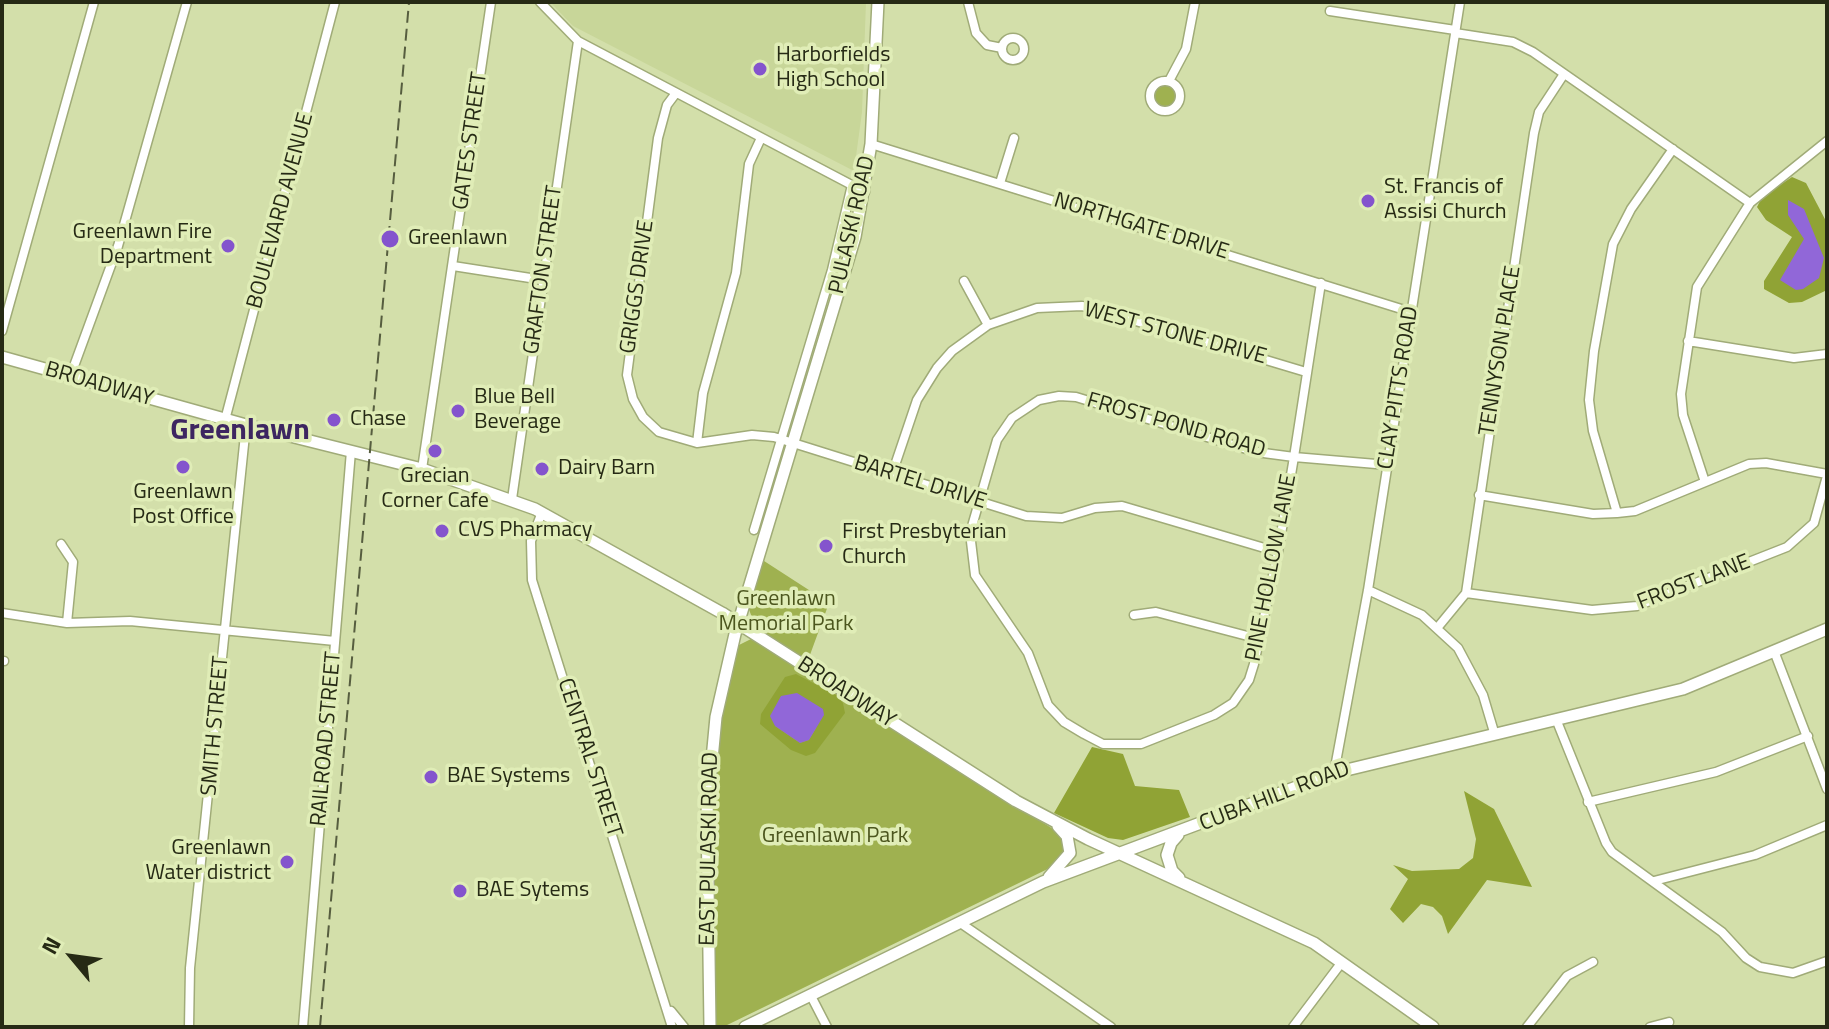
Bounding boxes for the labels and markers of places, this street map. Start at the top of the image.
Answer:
place label: Harborfields High School [776,43,890,94]
marker: Harborfields High School [751,60,769,78]
place label: St. Francis of Assisi Church [1384,175,1507,226]
marker: St. Francis of Assisi Church [1359,192,1377,210]
place label: Greenlawn Fire Department [73,220,212,272]
place label: Greenlawn [408,226,508,252]
marker: Greenlawn [379,228,401,250]
marker: Greenlawn Fire Department [219,237,237,255]
place label: Blue Bell Beverage [474,385,561,436]
marker: Blue Bell Beverage [449,402,467,420]
place label: Chase [350,407,406,433]
marker: Chase [325,411,343,429]
marker: Grecian Corner Cafe [426,442,444,460]
place label: Dairy Barn [558,456,655,482]
marker: Greenlawn Post Office [174,458,192,476]
marker: Dairy Barn [533,460,551,478]
place label: Grecian Corner Cafe [381,464,489,516]
place label: Greenlawn Post Office [132,480,234,532]
place label: CVS Pharmacy [458,518,592,544]
place label: First Presbyterian Church [842,520,1007,572]
marker: CVS Pharmacy [433,522,451,540]
marker: First Presbyterian Church [817,537,835,555]
place label: BAE Systems [447,764,570,790]
marker: BAE Systems [422,768,440,786]
place label: Greenlawn Water district [145,836,271,888]
marker: Greenlawn Water district [278,853,296,871]
place label: BAE Sytems [476,878,589,904]
marker: BAE Sytems [451,882,469,900]

